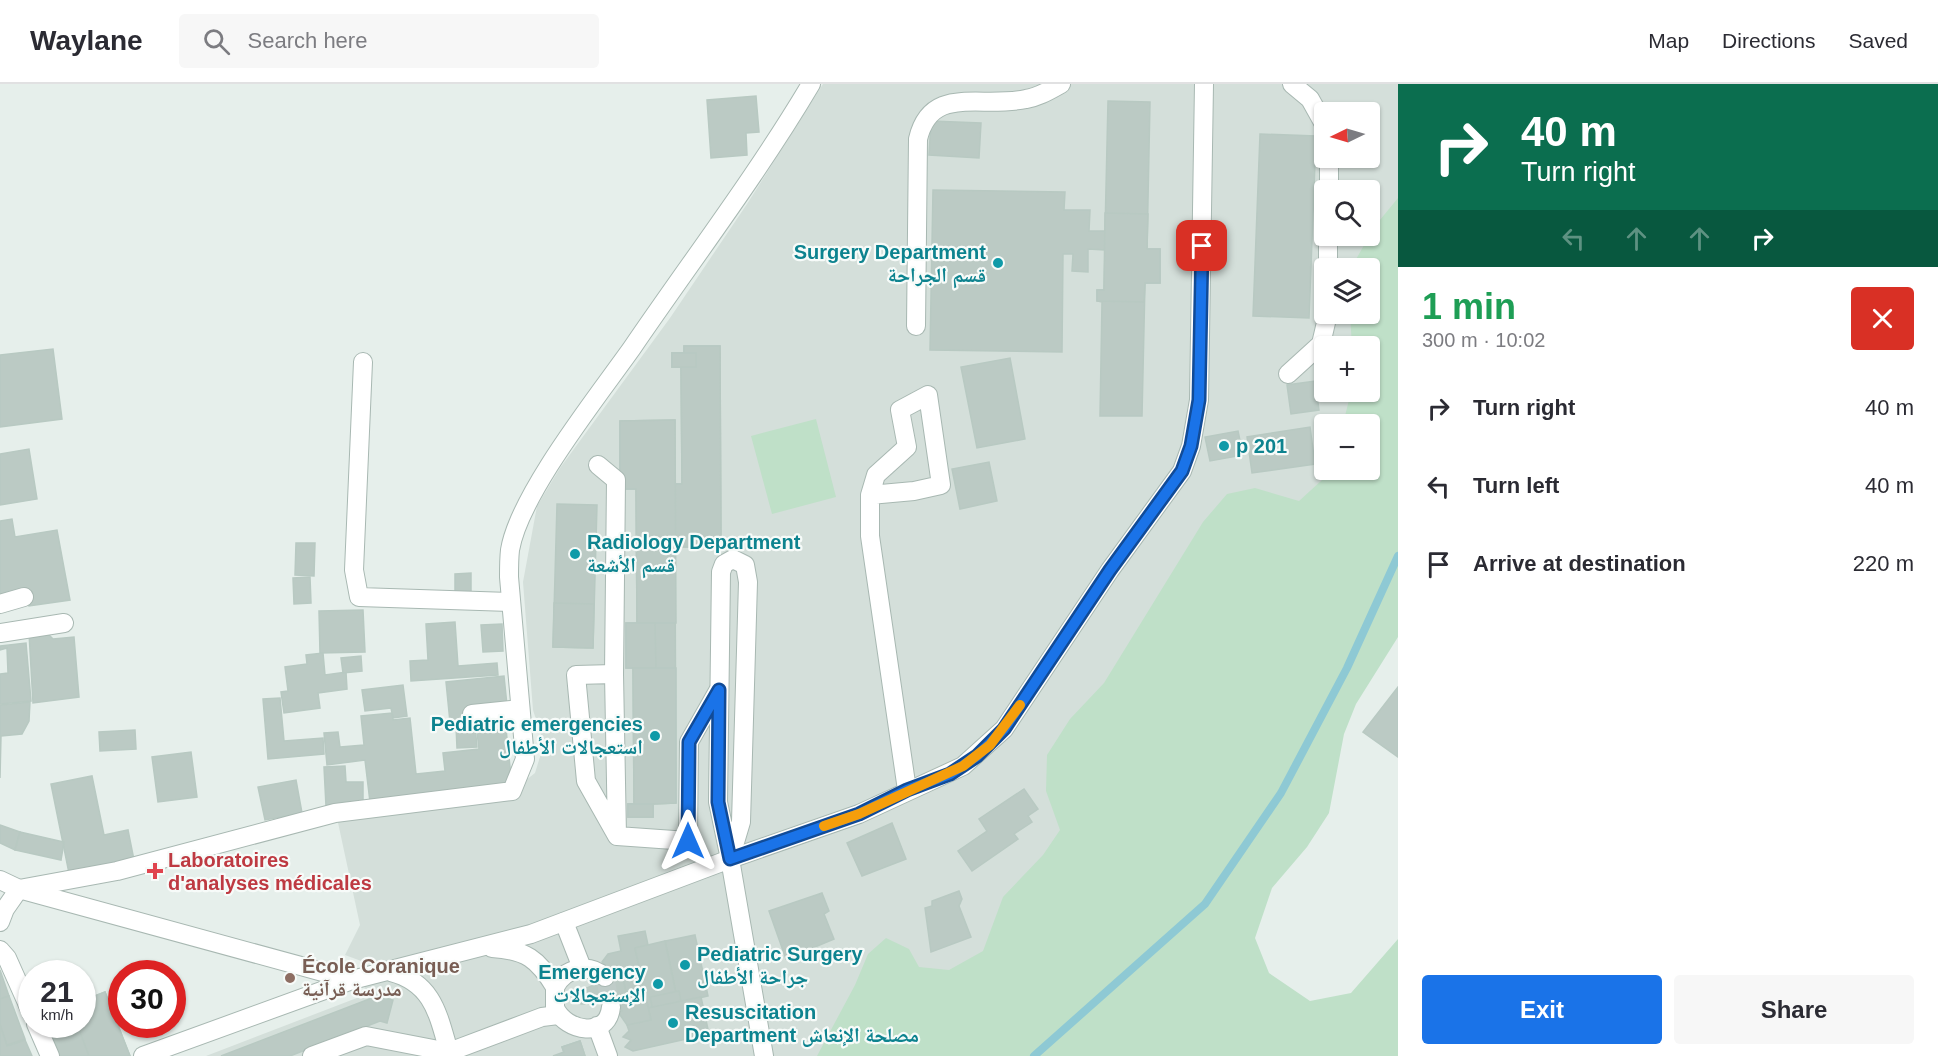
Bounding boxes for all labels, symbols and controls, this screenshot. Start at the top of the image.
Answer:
search box [179,14,599,68]
text: Waylane [30,25,143,56]
icon: search [200,25,233,58]
text: Search here [248,28,367,53]
text: Map [1648,29,1689,52]
text: Directions [1722,29,1815,52]
text: Saved [1848,29,1908,52]
north arrow [1314,102,1380,168]
map controls [1314,102,1380,480]
icon: right [1422,108,1500,186]
text: 40 m [1521,108,1617,155]
text: Turn right [1521,157,1636,187]
button: search [1314,180,1380,246]
pin [1176,220,1227,271]
icon: left [1557,222,1590,255]
icon: ahead [1620,222,1653,255]
icon: ahead [1683,222,1716,255]
icon: right [1746,222,1779,255]
icon: arrive [1185,229,1218,262]
place label: Surgery Department قسم الجراحة [794,241,986,289]
marker: Surgery Department قسم الجراحة [991,256,1005,270]
button: layers [1314,258,1380,324]
text: 1 min [1422,286,1516,327]
button: close [1851,287,1914,350]
text: 300 m · 10:02 [1422,329,1545,351]
button: + [1314,336,1380,402]
icon: right [1422,392,1455,425]
text: Turn right [1473,395,1575,420]
text: 40 m [1865,395,1914,420]
button: − [1314,414,1380,480]
place label: p 201 [1236,435,1287,457]
marker: p 201 [1217,439,1231,453]
icon: left [1422,470,1455,503]
text: Turn left [1473,473,1559,498]
text: 40 m [1865,473,1914,498]
place label: Radiology Department قسم الأشعة [587,531,801,579]
marker: Radiology Department قسم الأشعة [568,547,582,561]
icon: arrive [1422,548,1455,581]
text: Arrive at destination [1473,551,1686,576]
text: 220 m [1853,551,1914,576]
place label: Pediatric emergencies استعجالات الأطفال [431,713,643,759]
marker: Pediatric emergencies استعجالات الأطفال [648,729,662,743]
position arrow [656,809,720,873]
place label: Laboratoires d'analyses médicales [168,849,372,894]
marker: Laboratoires d'analyses médicales [146,862,164,880]
place label: Pediatric Surgery جراحة الأطفال [697,943,864,989]
place label: École Coranique مدرسة قرآنية [302,955,460,1001]
marker: Pediatric Surgery جراحة الأطفال [678,958,692,972]
speed limit sign: 30 [108,960,186,1038]
place label: Emergency الإستعجالات [538,961,647,1007]
marker: École Coranique مدرسة قرآنية [283,971,297,985]
text: 21 [40,975,74,1008]
button: Exit [1422,975,1662,1044]
button: Share [1674,975,1914,1044]
marker: Emergency الإستعجالات [651,977,665,991]
place label: Resuscitation Department مصلحة الإنعاش [685,1001,919,1047]
text: km/h [41,1006,73,1023]
marker: Resuscitation Department مصلحة الإنعاش [666,1016,680,1030]

